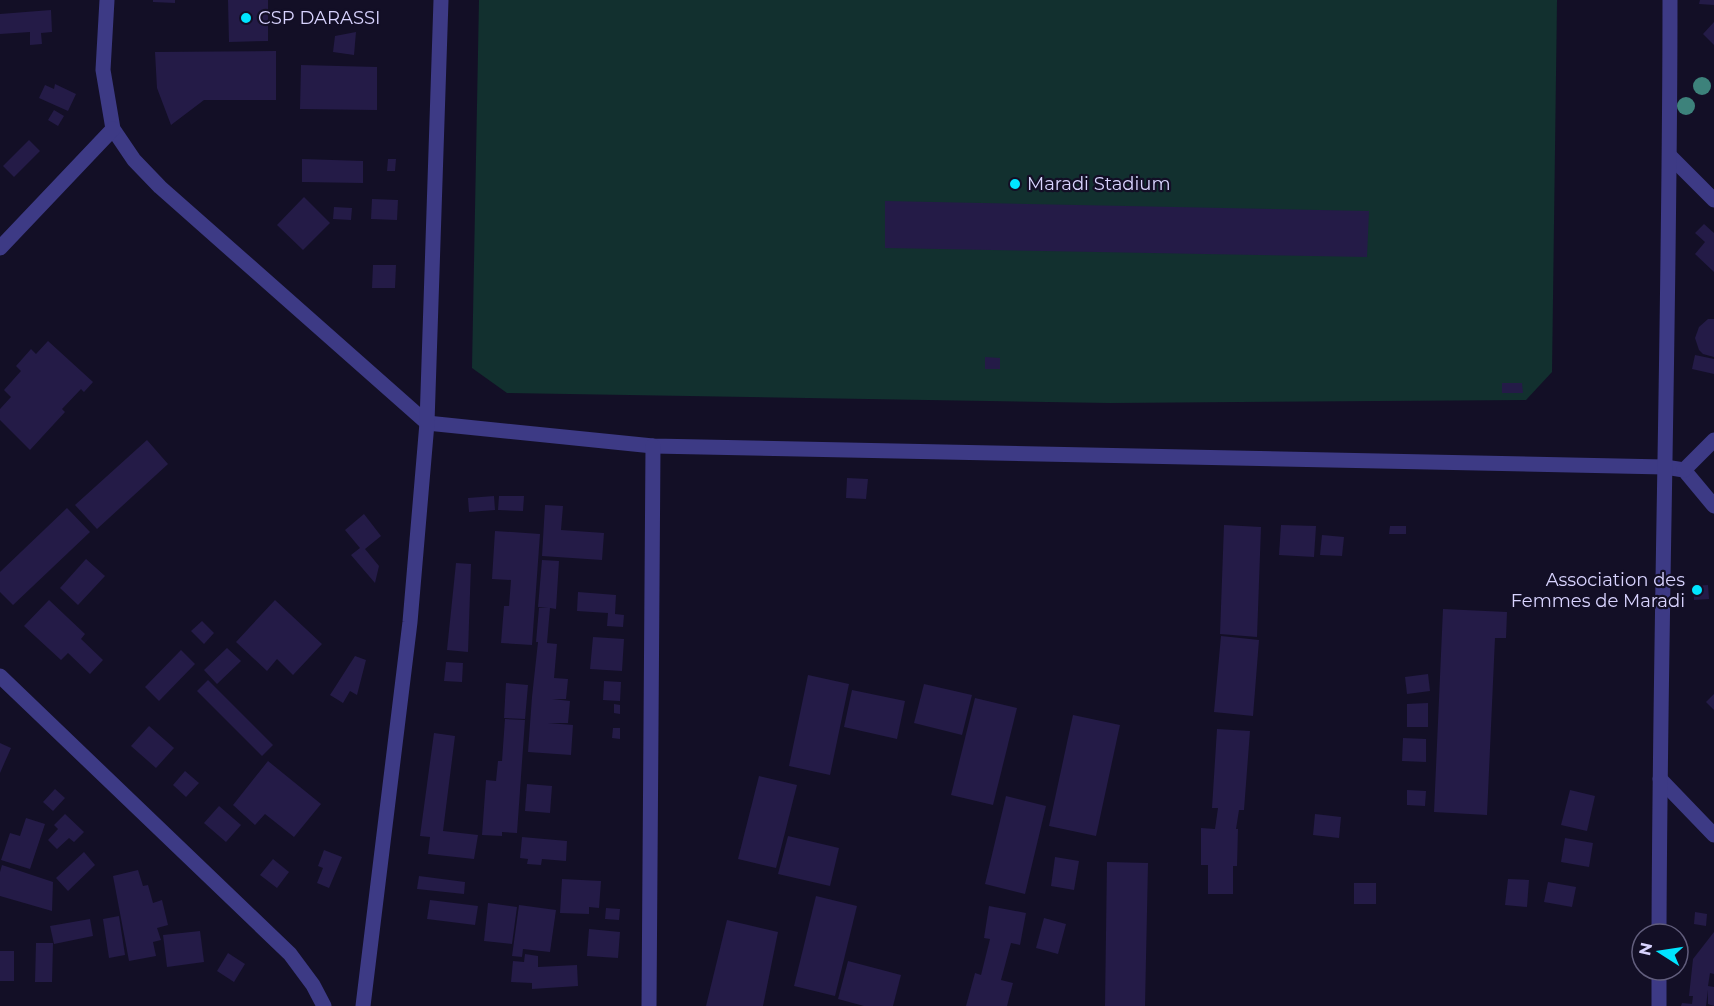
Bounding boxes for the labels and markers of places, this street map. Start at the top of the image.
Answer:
place label: CSP DARASSI [258,7,381,29]
marker: CSP DARASSI [239,11,253,25]
place label: Maradi Stadium [1027,173,1171,195]
marker: Maradi Stadium [1008,177,1022,191]
place label: Association des Femmes de Maradi [1511,569,1685,612]
marker: Association des Femmes de Maradi [1690,583,1704,597]

